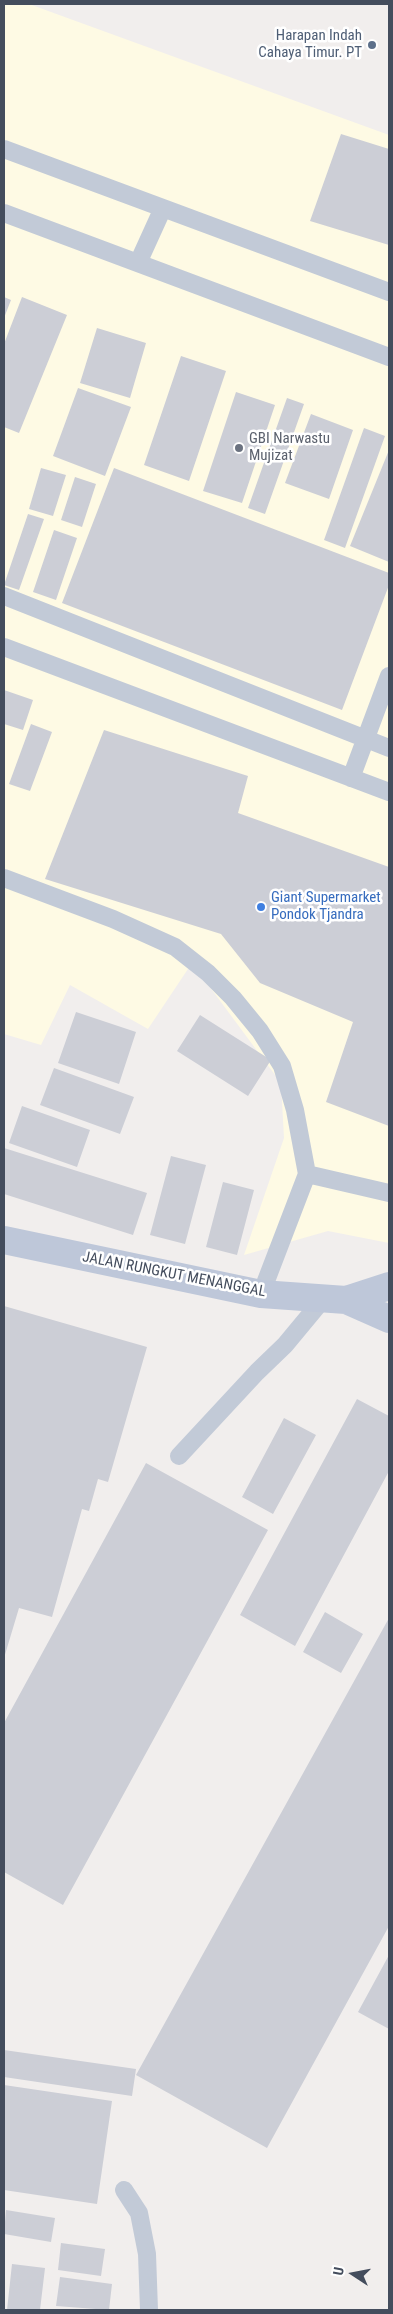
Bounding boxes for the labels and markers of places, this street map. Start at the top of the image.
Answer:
place label: Harapan Indah Cahaya Timur. PT [258,27,362,62]
marker: Harapan Indah Cahaya Timur. PT [366,39,378,51]
place label: GBI Narwastu Mujizat [249,430,330,465]
marker: GBI Narwastu Mujizat [233,442,245,454]
place label: Giant Supermarket Pondok Tjandra [271,889,381,924]
marker: Giant Supermarket Pondok Tjandra [255,901,267,913]

